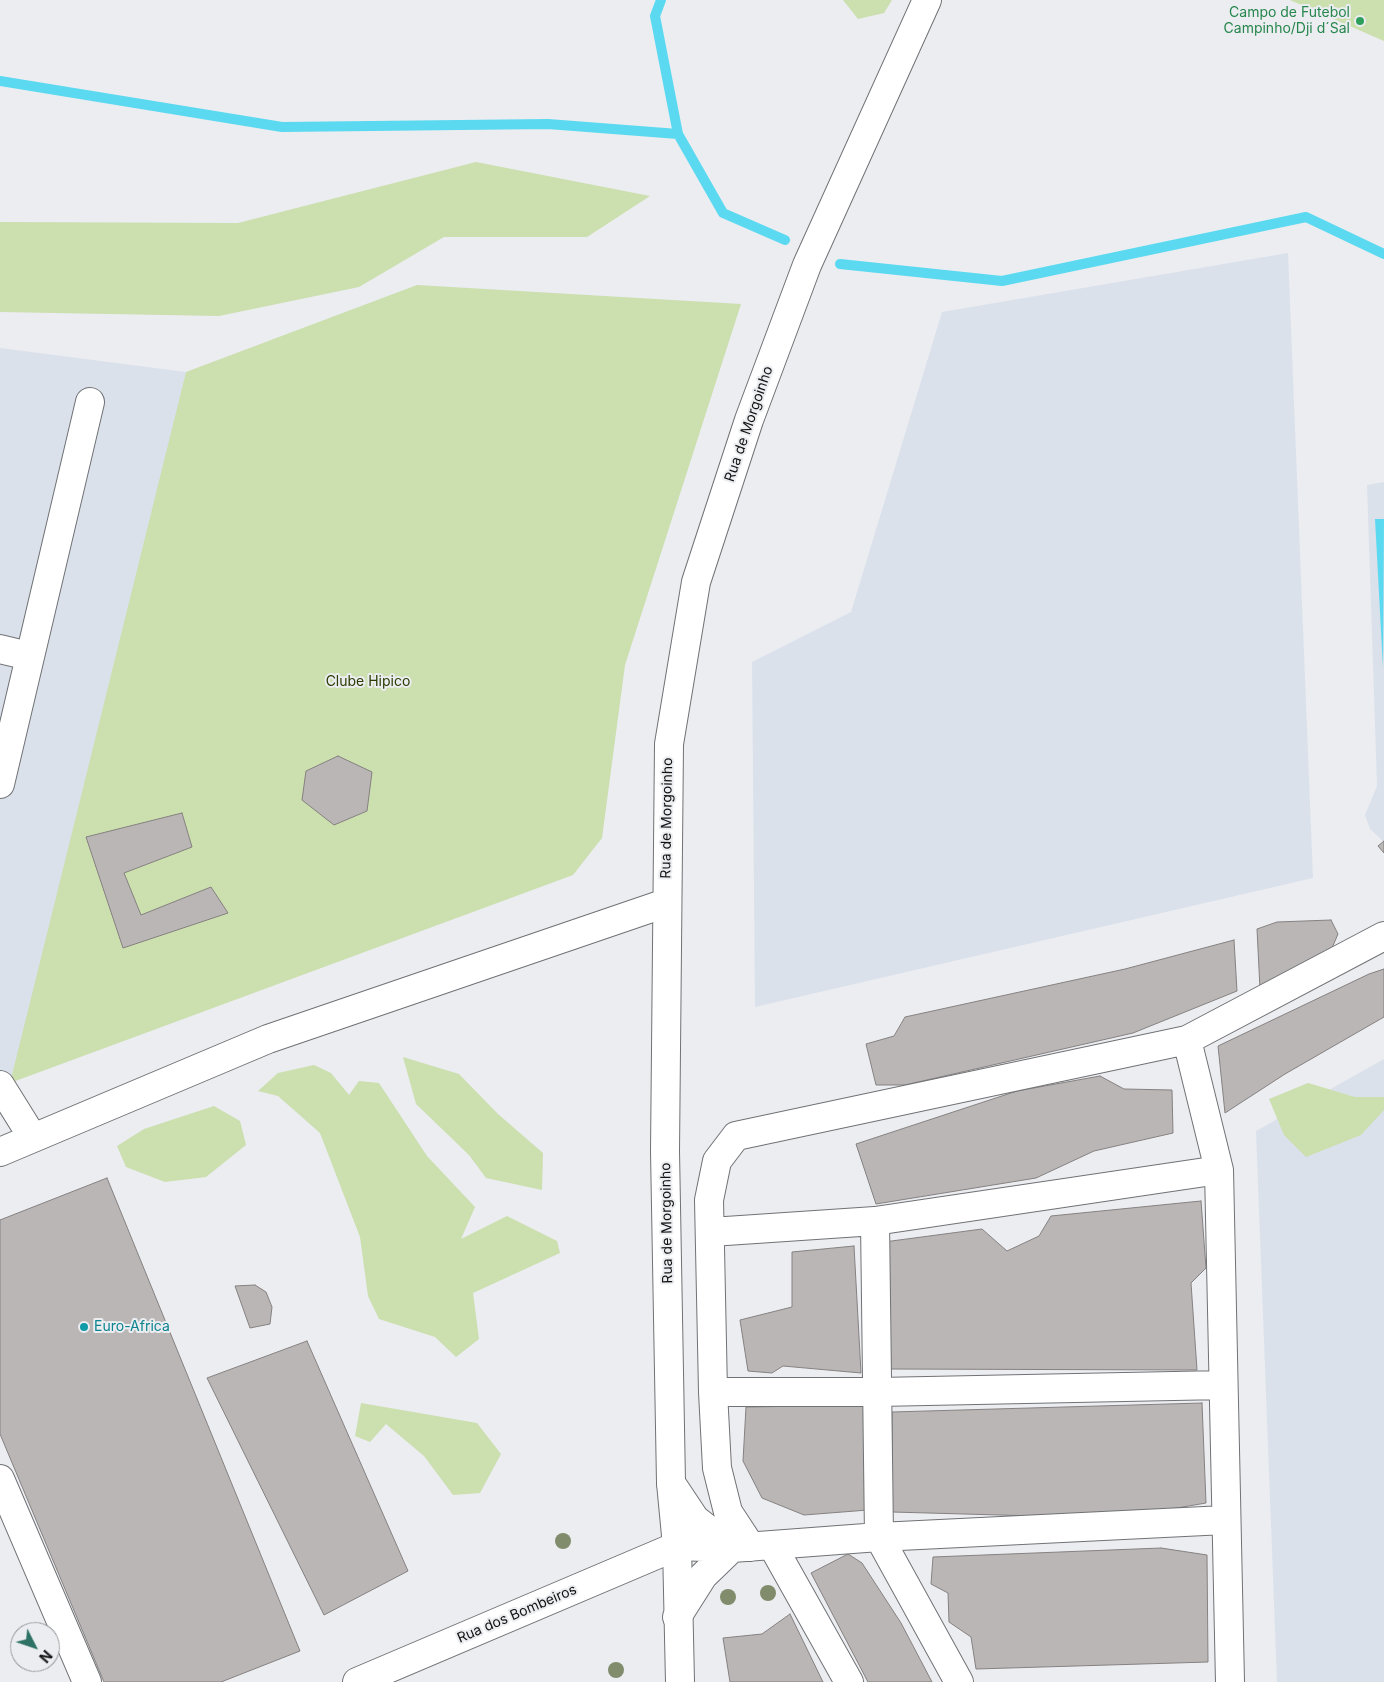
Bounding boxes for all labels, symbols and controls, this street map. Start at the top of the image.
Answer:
place label: Campo de Futebol Campinho/Dji d´Sal [1224,5,1350,38]
marker: Campo de Futebol Campinho/Dji d´Sal [1354,15,1366,27]
street label: Rua de Morgoinho [721,364,777,484]
park label: Clube Hipico [326,674,410,690]
street label: Rua de Morgoinho [658,757,676,879]
street label: Rua de Morgoinho [658,1162,676,1284]
place label: Euro-Africa [94,1319,170,1335]
marker: Euro-Africa [78,1321,90,1333]
street label: Rua dos Bombeiros [455,1581,579,1647]
north arrow [10,1622,60,1672]
text: N [36,1647,56,1666]

